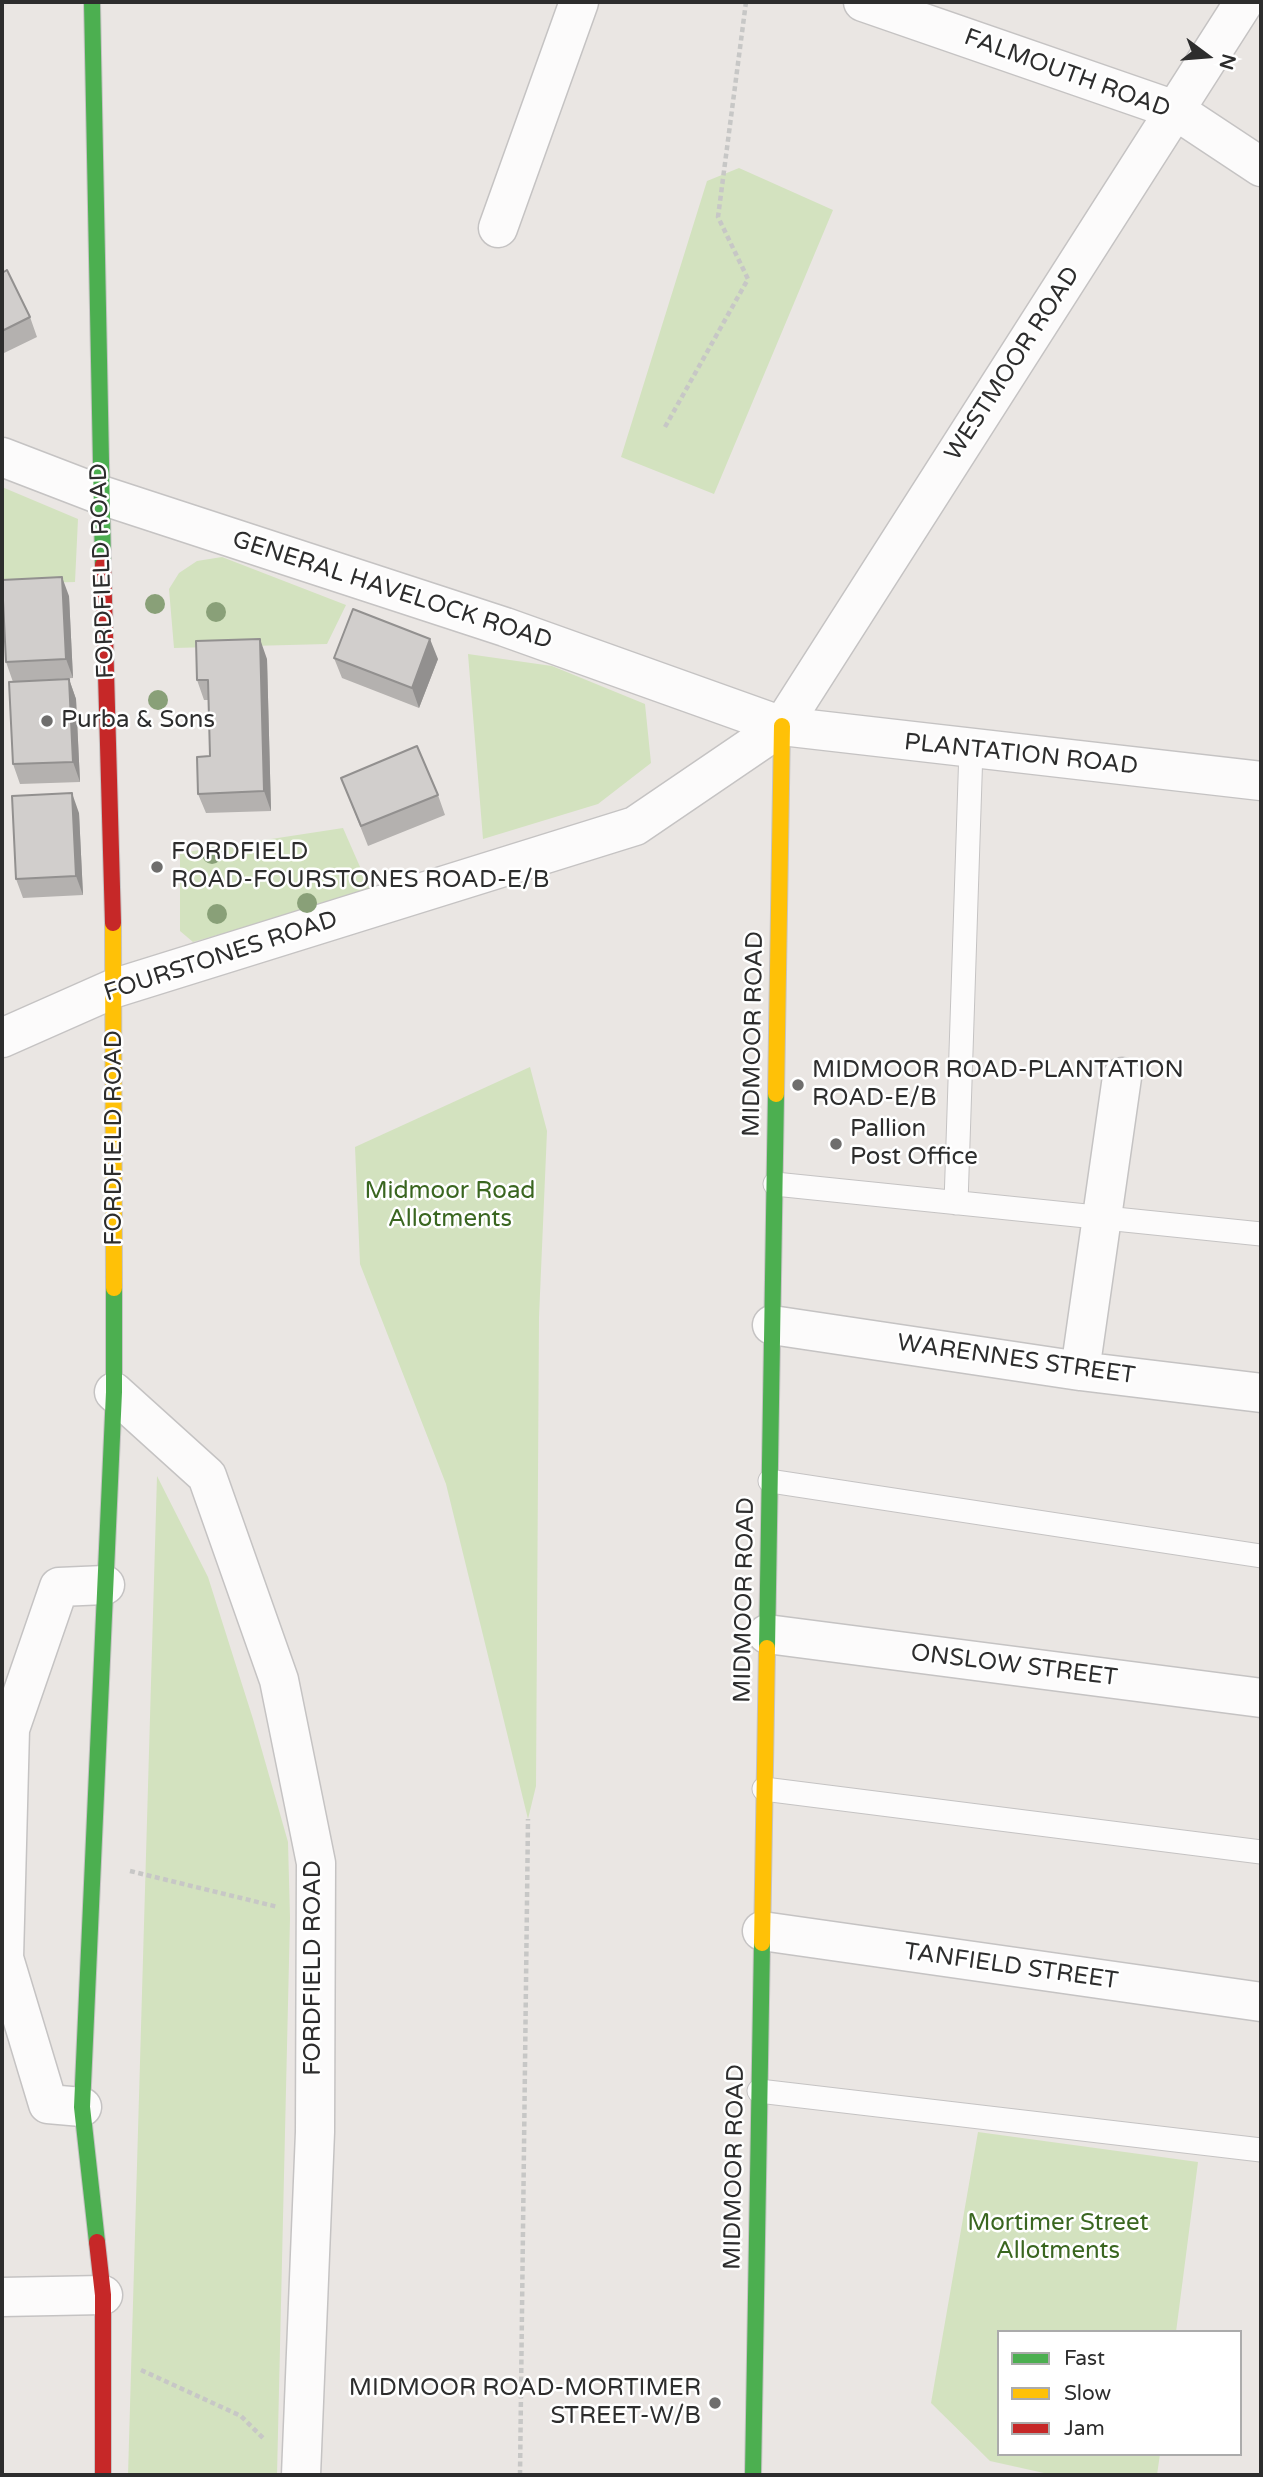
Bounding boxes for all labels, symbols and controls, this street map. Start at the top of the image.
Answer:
north arrow [1172,21,1242,91]
street label: FALMOUTH ROAD [960,23,1174,125]
text: N [1215,51,1240,72]
street label: WESTMOOR ROAD [939,262,1087,466]
street label: FORDFIELD ROAD [85,463,121,679]
street label: GENERAL HAVELOCK ROAD [228,526,556,656]
place label: Purba & Sons [61,707,215,735]
marker: Purba & Sons [39,713,55,729]
street label: PLANTATION ROAD [903,728,1139,782]
place label: FORDFIELD ROAD-FOURSTONES ROAD-E/B [171,839,549,895]
marker: FORDFIELD ROAD-FOURSTONES ROAD-E/B [149,859,165,875]
street label: FOURSTONES ROAD [100,906,342,1008]
street label: MIDMOOR ROAD [738,931,770,1137]
street label: FORDFIELD ROAD [101,1030,129,1246]
place label: MIDMOOR ROAD-PLANTATION ROAD-E/B [812,1057,1184,1113]
marker: MIDMOOR ROAD-PLANTATION ROAD-E/B [790,1077,806,1093]
place label: Pallion Post Office [850,1116,978,1172]
marker: Pallion Post Office [828,1136,844,1152]
park label: Midmoor Road Allotments [364,1178,536,1234]
street label: WARENNES STREET [895,1329,1137,1391]
street label: MIDMOOR ROAD [729,1497,761,1703]
street label: ONSLOW STREET [909,1639,1119,1693]
street label: FORDFIELD ROAD [300,1860,328,2076]
street label: TANFIELD STREET [902,1938,1120,1996]
street label: MIDMOOR ROAD [719,2064,751,2270]
park label: Mortimer Street Allotments [967,2210,1149,2266]
legend [997,2330,1242,2456]
text: Fast [1064,2346,1105,2371]
place label: MIDMOOR ROAD-MORTIMER STREET-W/B [349,2375,701,2431]
text: Slow [1064,2381,1111,2406]
marker: MIDMOOR ROAD-MORTIMER STREET-W/B [707,2395,723,2411]
text: Jam [1064,2416,1105,2441]

